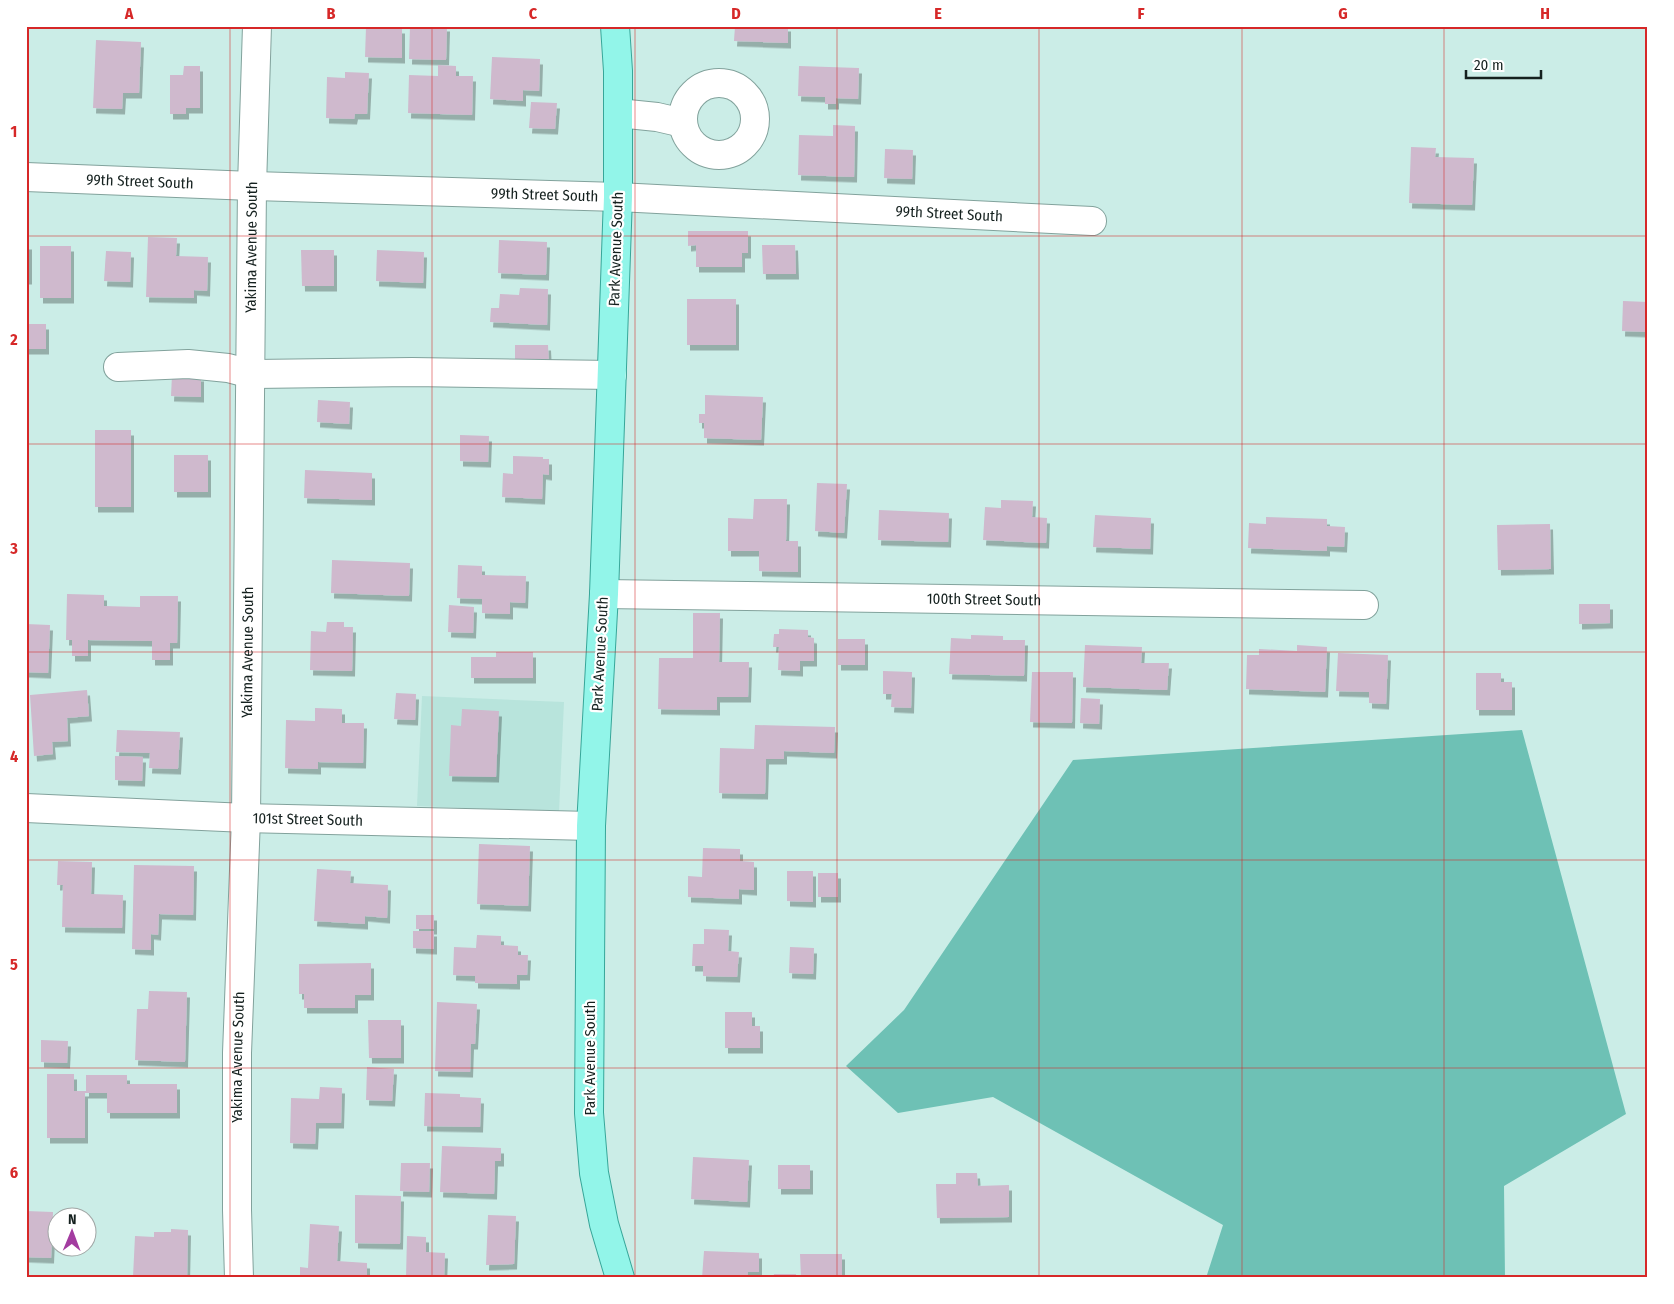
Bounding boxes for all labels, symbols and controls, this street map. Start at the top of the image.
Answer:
text: A [124,4,134,23]
text: B [327,4,336,23]
text: C [529,4,538,23]
text: D [731,4,741,23]
text: E [934,4,942,23]
text: F [1137,4,1145,23]
text: G [1338,4,1348,23]
text: H [1540,4,1550,23]
scale bar [1466,48,1542,80]
text: 20 m [1474,56,1504,74]
text: 1 [11,122,17,141]
street label: 99th Street South [86,170,194,193]
street label: Yakima Avenue South [242,181,261,313]
street label: 99th Street South [491,184,599,205]
street label: Park Avenue South [605,191,627,307]
street label: 99th Street South [895,202,1003,225]
text: 2 [9,330,18,349]
text: 3 [9,539,18,558]
street label: Yakima Avenue South [238,586,257,718]
street label: 100th Street South [927,590,1041,609]
street label: Park Avenue South [588,596,612,712]
text: 4 [10,747,18,766]
street label: 101st Street South [252,809,363,830]
text: 5 [10,955,18,974]
street label: Yakima Avenue South [228,991,248,1123]
street label: Park Avenue South [581,1001,599,1115]
text: 6 [10,1163,18,1182]
north arrow [48,1206,98,1256]
text: N [68,1211,77,1228]

